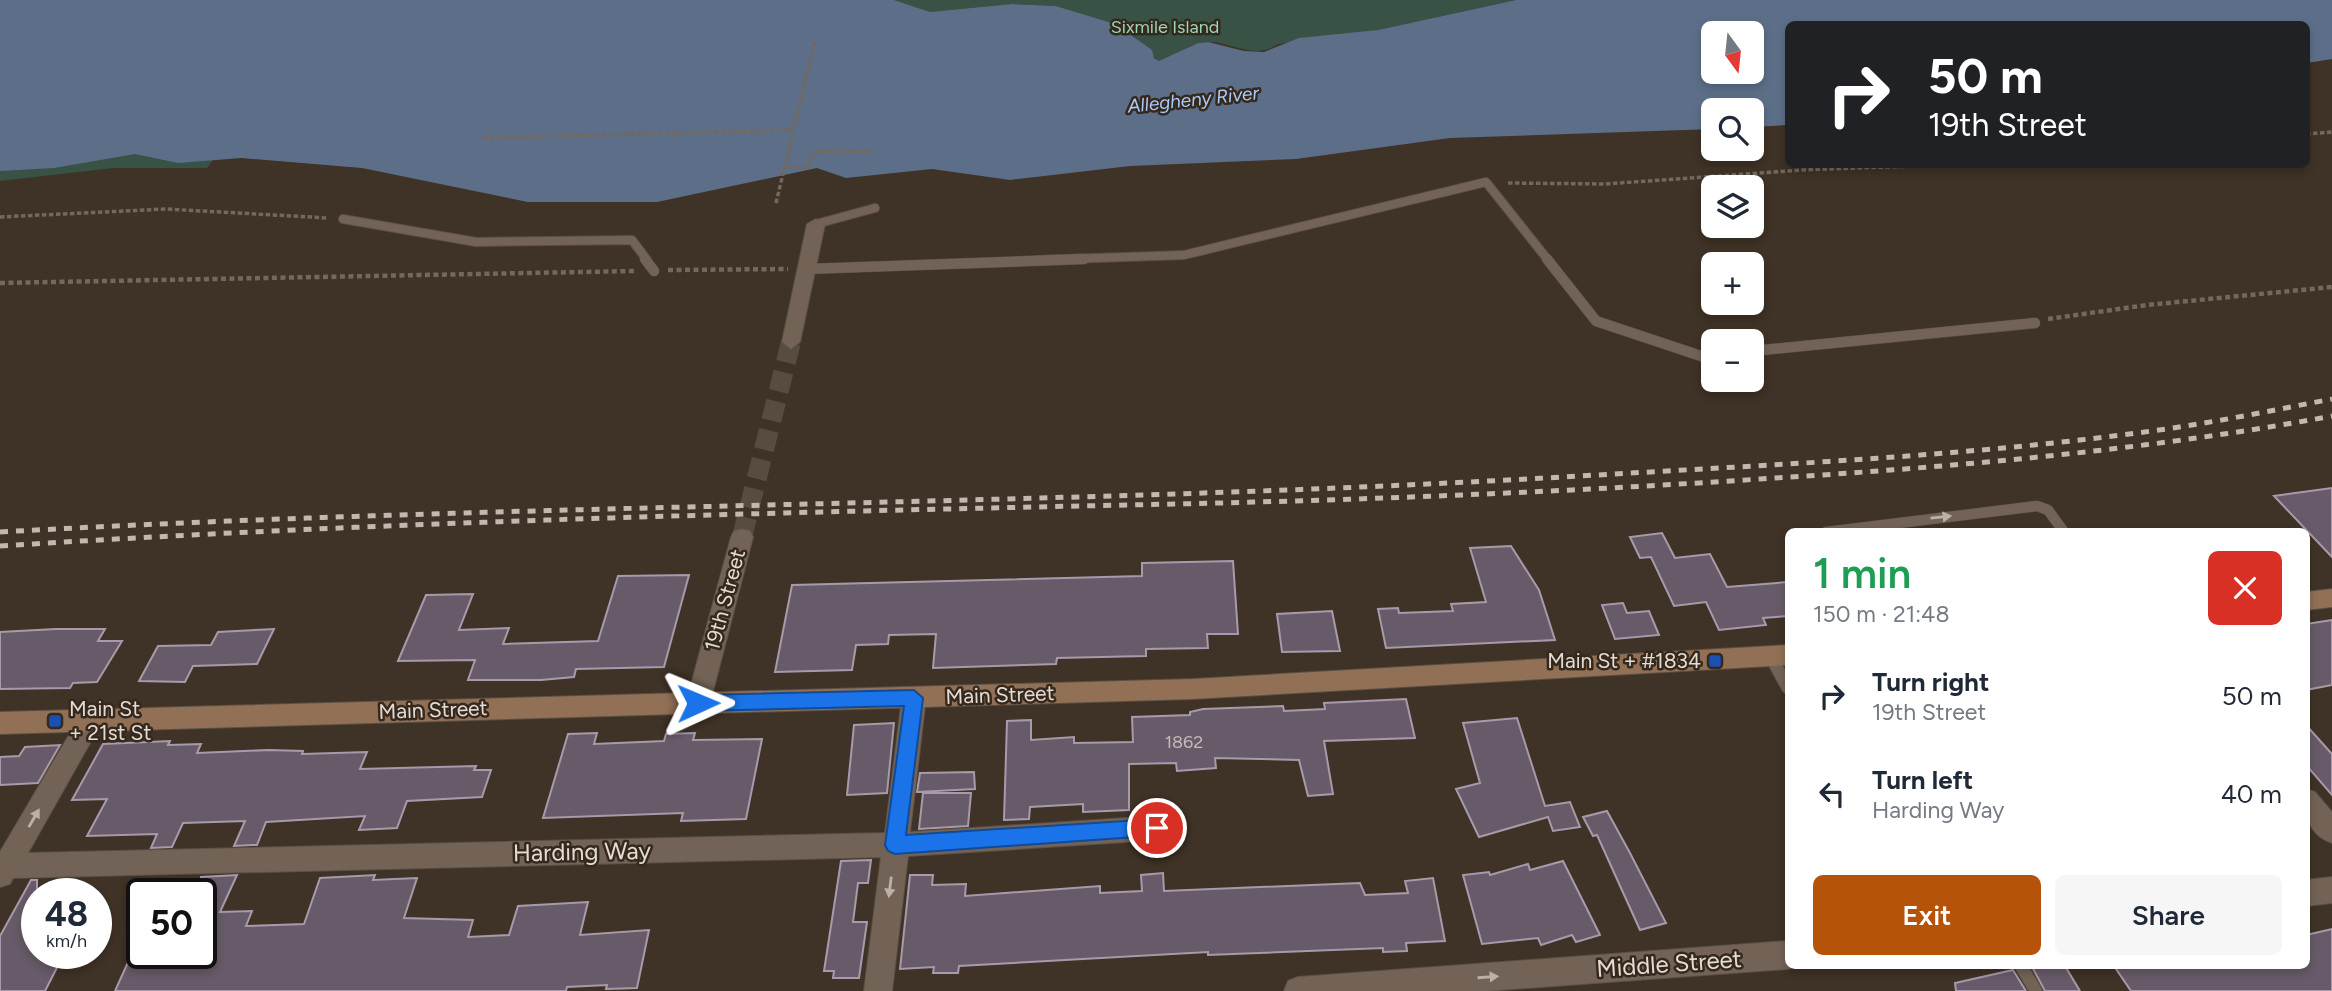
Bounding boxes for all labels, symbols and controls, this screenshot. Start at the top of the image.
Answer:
park label: Sixmile Island [1111,16,1219,38]
north arrow [1701,21,1764,84]
map controls [1701,21,1764,392]
text: 50 m [1928,46,2043,105]
icon: right [1813,49,1904,140]
water label: Allegheny River [1125,81,1260,118]
button: search [1701,98,1764,161]
text: 19th Street [1928,106,2087,144]
button: layers [1701,175,1764,238]
button: + [1701,252,1764,315]
button: − [1701,329,1764,392]
one-way arrow [1930,511,1952,522]
street label: 19th Street [699,546,750,653]
text: 1 min [1813,548,1911,599]
button: close [2208,551,2282,625]
text: 150 m · 21:48 [1813,600,1950,628]
place label: Main St + #1834 [1547,648,1701,673]
marker: Main St + #1834 [1707,653,1723,669]
position arrow [661,666,735,740]
text: Turn right [1872,666,1989,698]
icon: right [1813,677,1851,715]
street label: Main Street [945,680,1055,709]
text: 50 m [2222,680,2282,712]
street label: Main Street [378,695,488,724]
place label: Main St + 21st St [69,696,151,745]
text: 19th Street [1872,698,1986,726]
marker: Main St + 21st St [47,713,63,729]
house number: 1862 [1165,731,1203,753]
text: Turn left [1872,764,1973,796]
icon: left [1813,775,1851,813]
text: 40 m [2221,778,2282,810]
text: Harding Way [1872,796,2004,824]
pin [1127,798,1187,858]
one-way arrow [28,808,40,827]
icon: arrive [1138,809,1176,847]
street label: Harding Way [513,836,652,867]
button: Exit [1813,875,2041,955]
button: Share [2055,875,2282,955]
one-way arrow [885,876,896,898]
speed limit sign: 50 [126,878,217,969]
text: 48 [45,893,88,935]
text: km/h [46,930,87,952]
street label: Middle Street [1595,944,1743,983]
one-way arrow [1477,971,1499,982]

